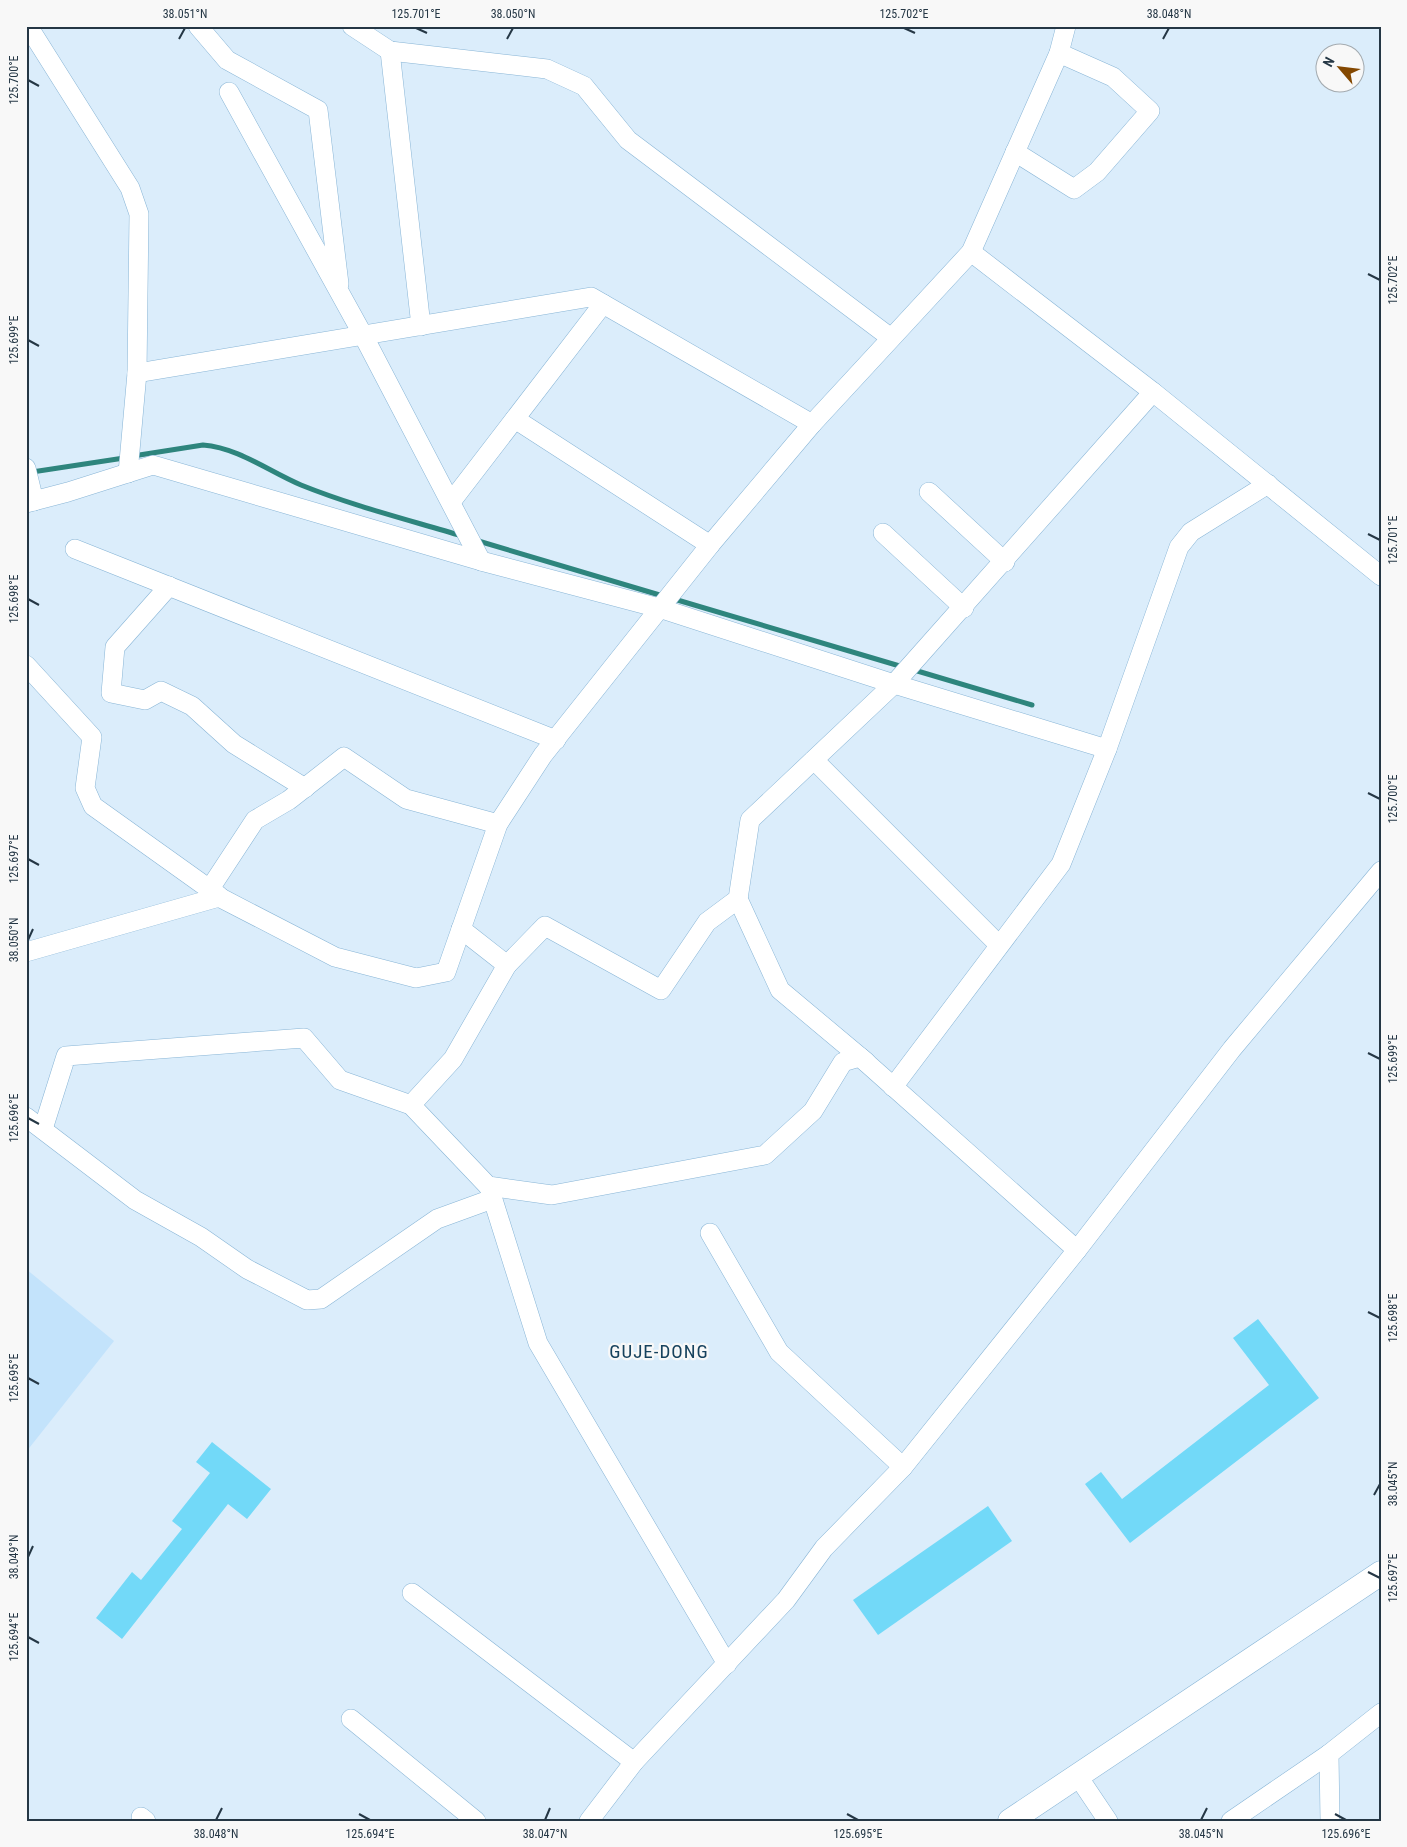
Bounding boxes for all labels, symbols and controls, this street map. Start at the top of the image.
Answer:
text: 38.051°N [163,7,207,21]
text: 125.701°E [391,7,441,21]
text: 38.050°N [491,7,535,21]
text: 125.702°E [879,7,929,21]
text: 38.048°N [1147,7,1191,21]
north arrow [1314,42,1364,92]
text: N [1319,54,1338,69]
text: 125.700°E [7,55,21,105]
text: 125.702°E [1386,255,1400,305]
text: 125.699°E [7,315,21,365]
text: 125.701°E [1386,515,1400,565]
text: 125.698°E [7,574,21,624]
text: 125.700°E [1386,774,1400,824]
text: 125.697°E [7,834,21,884]
text: 38.050°N [7,918,21,962]
text: 125.699°E [1386,1034,1400,1084]
text: 125.696°E [7,1093,21,1143]
text: 125.698°E [1386,1293,1400,1343]
district label: GUJE-DONG [609,1340,709,1363]
text: 125.695°E [7,1353,21,1403]
text: 38.045°N [1386,1462,1400,1506]
text: 38.049°N [7,1535,21,1579]
text: 125.697°E [1386,1553,1400,1603]
text: 125.694°E [7,1612,21,1662]
text: 38.048°N [194,1827,238,1841]
text: 125.694°E [345,1827,395,1841]
text: 38.047°N [523,1827,567,1841]
text: 125.695°E [833,1827,883,1841]
text: 38.045°N [1179,1827,1223,1841]
text: 125.696°E [1321,1827,1371,1841]

